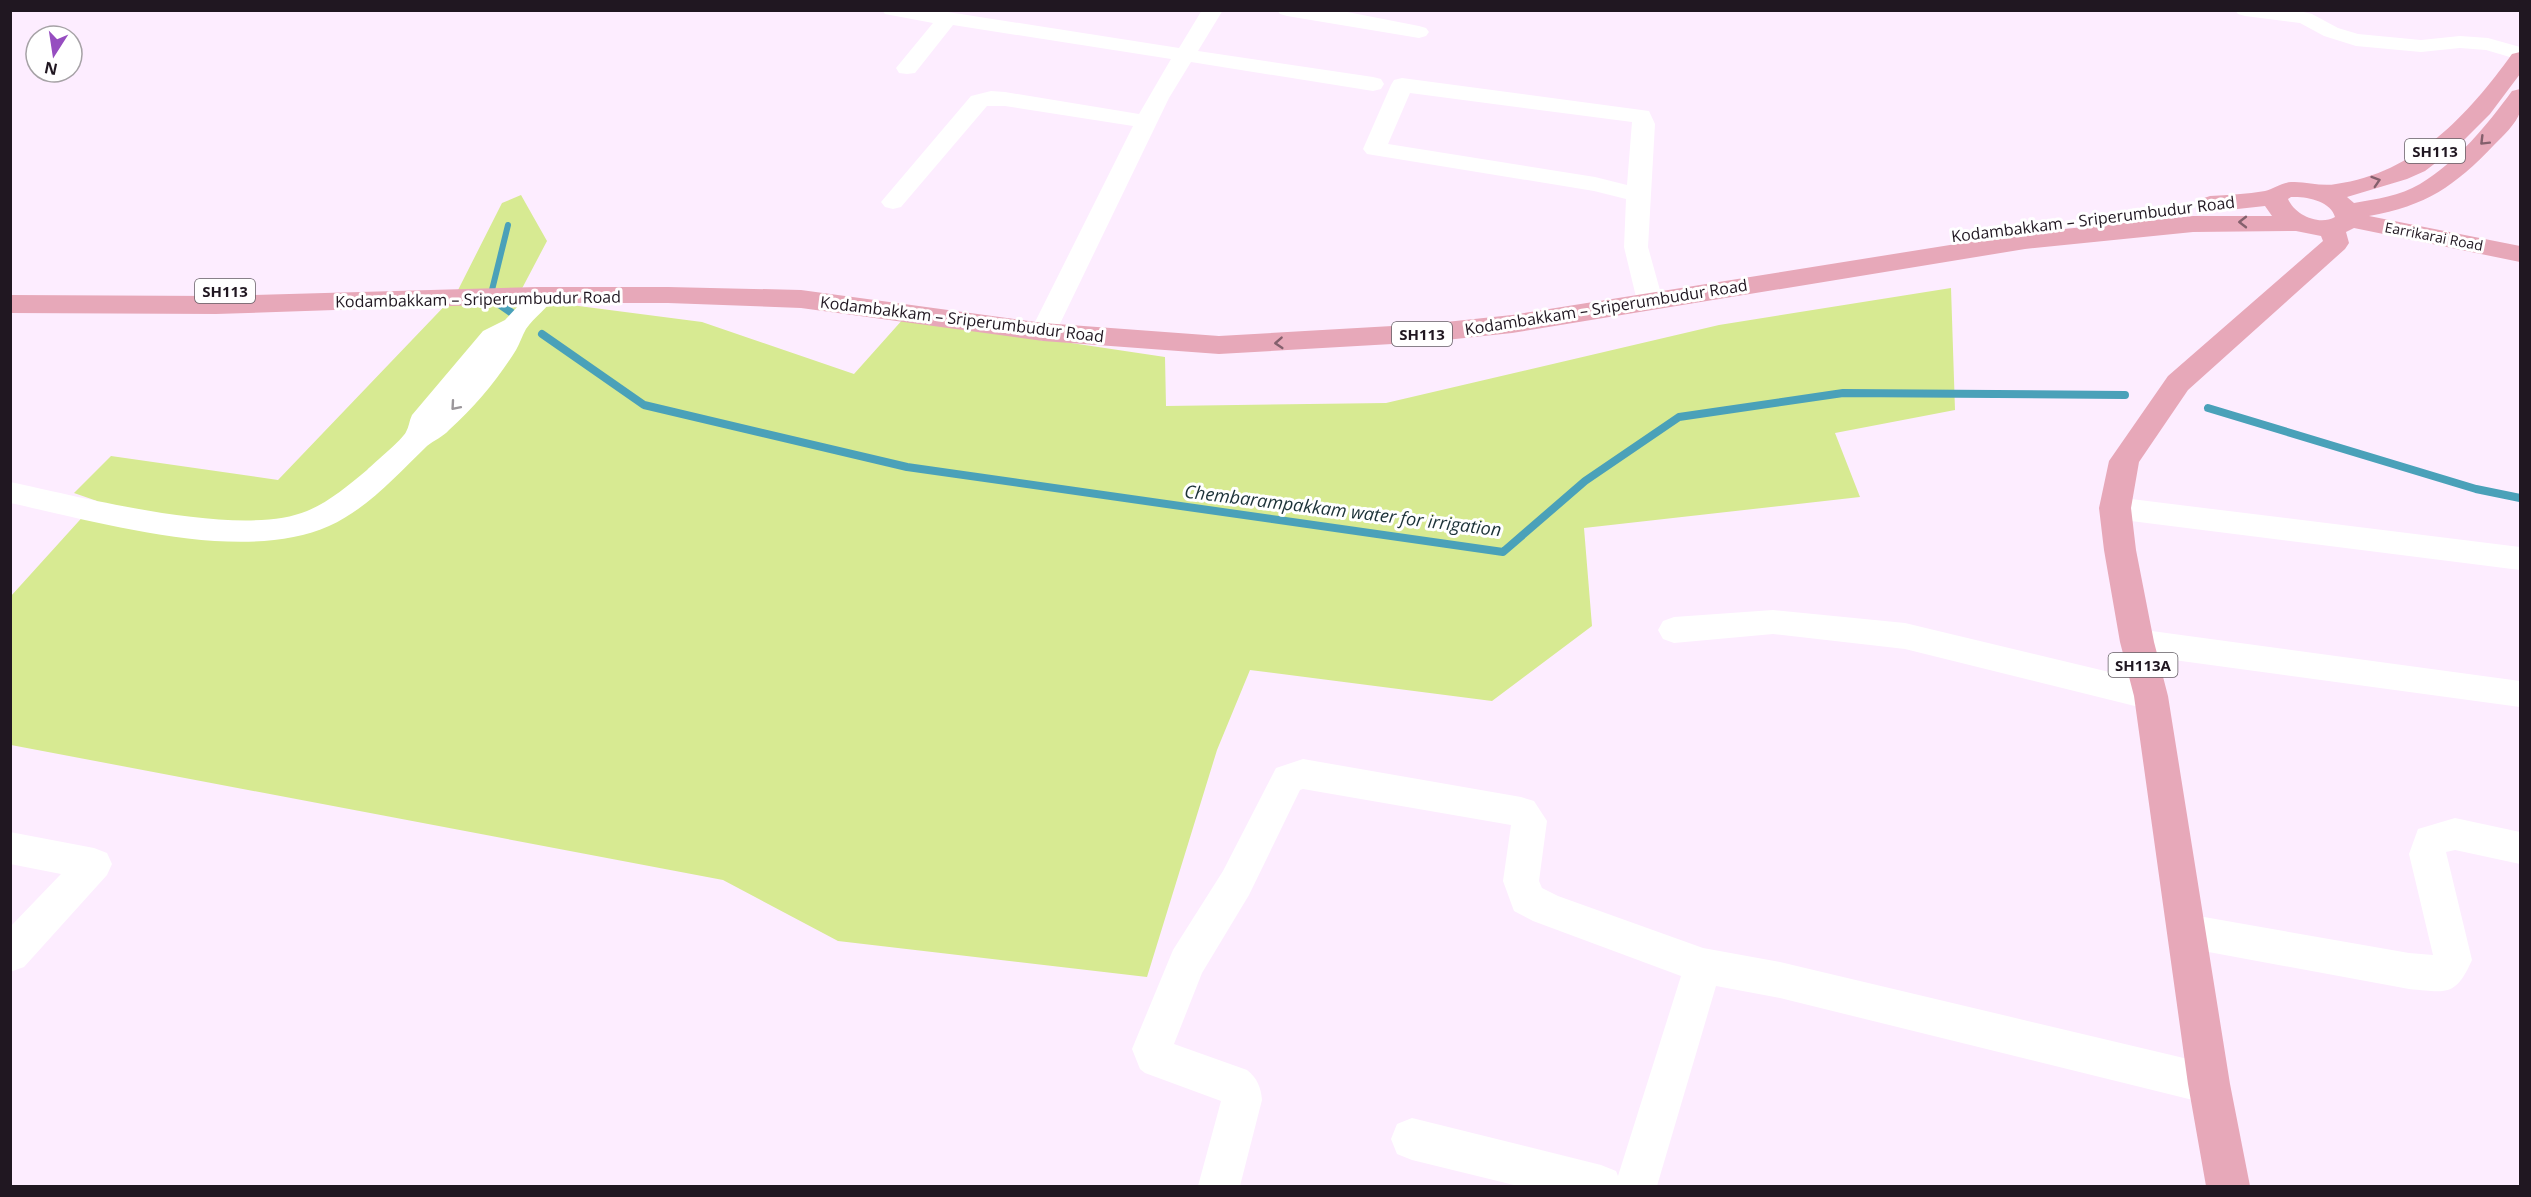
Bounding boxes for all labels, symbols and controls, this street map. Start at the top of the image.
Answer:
north arrow [24,24,84,84]
text: N [42,57,60,81]
one-way arrow [2480,134,2491,145]
road number: SH113 [2405,139,2465,163]
one-way arrow [2370,176,2380,189]
street label: Kodambakkam – Sriperumbudur Road [1950,191,2236,247]
one-way arrow [2238,216,2247,228]
street label: Earrikarai Road [2383,217,2485,255]
street label: Kodambakkam – Sriperumbudur Road [1463,274,1749,340]
road number: SH113 [195,279,255,303]
street label: Kodambakkam – Sriperumbudur Road [335,286,621,312]
street label: Kodambakkam – Sriperumbudur Road [819,291,1105,347]
road number: SH113 [1392,322,1452,346]
one-way arrow [1275,336,1284,349]
one-way arrow [451,399,462,410]
water label: Chembarampakkam water for irrigation [1183,479,1503,541]
road number: SH113A [2108,653,2178,677]

